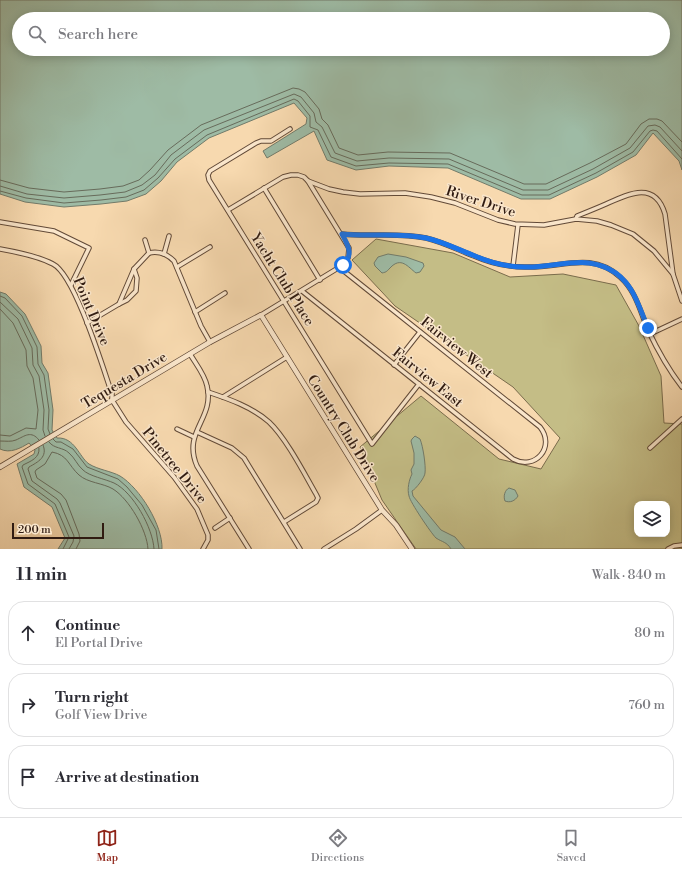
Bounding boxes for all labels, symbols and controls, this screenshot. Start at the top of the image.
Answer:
search box [12,12,670,56]
icon: search [26,23,48,45]
text: Search here [58,25,138,44]
street label: River Drive [443,182,518,222]
street label: Yacht Club Place [246,229,318,329]
route start [334,256,352,274]
street label: Point Drive [69,274,114,348]
street label: Fairview West [417,313,496,382]
route end [639,319,657,337]
street label: Fairview East [388,344,466,412]
street label: Tequesta Drive [79,348,170,413]
street label: Country Club Drive [303,371,383,486]
street label: Pinetree Drive [138,424,211,507]
map controls [634,501,670,537]
button: layers [634,501,670,537]
scale bar [12,521,104,540]
text: 200 m [18,523,51,537]
text: 11 min [16,564,67,586]
text: Walk · 840 m [592,567,666,583]
text: Continue [55,616,120,635]
icon: ahead [17,622,39,644]
text: 80 m [634,625,665,641]
text: El Portal Drive [55,635,143,651]
text: Turn right [55,688,129,707]
icon: right [17,694,39,716]
text: 760 m [628,697,665,713]
text: Golf View Drive [55,707,147,723]
icon: arrive [17,766,39,788]
text: Arrive at destination [55,768,199,787]
tab: Map [96,827,118,865]
tab: Directions [311,827,364,865]
tab: Saved [557,827,586,865]

